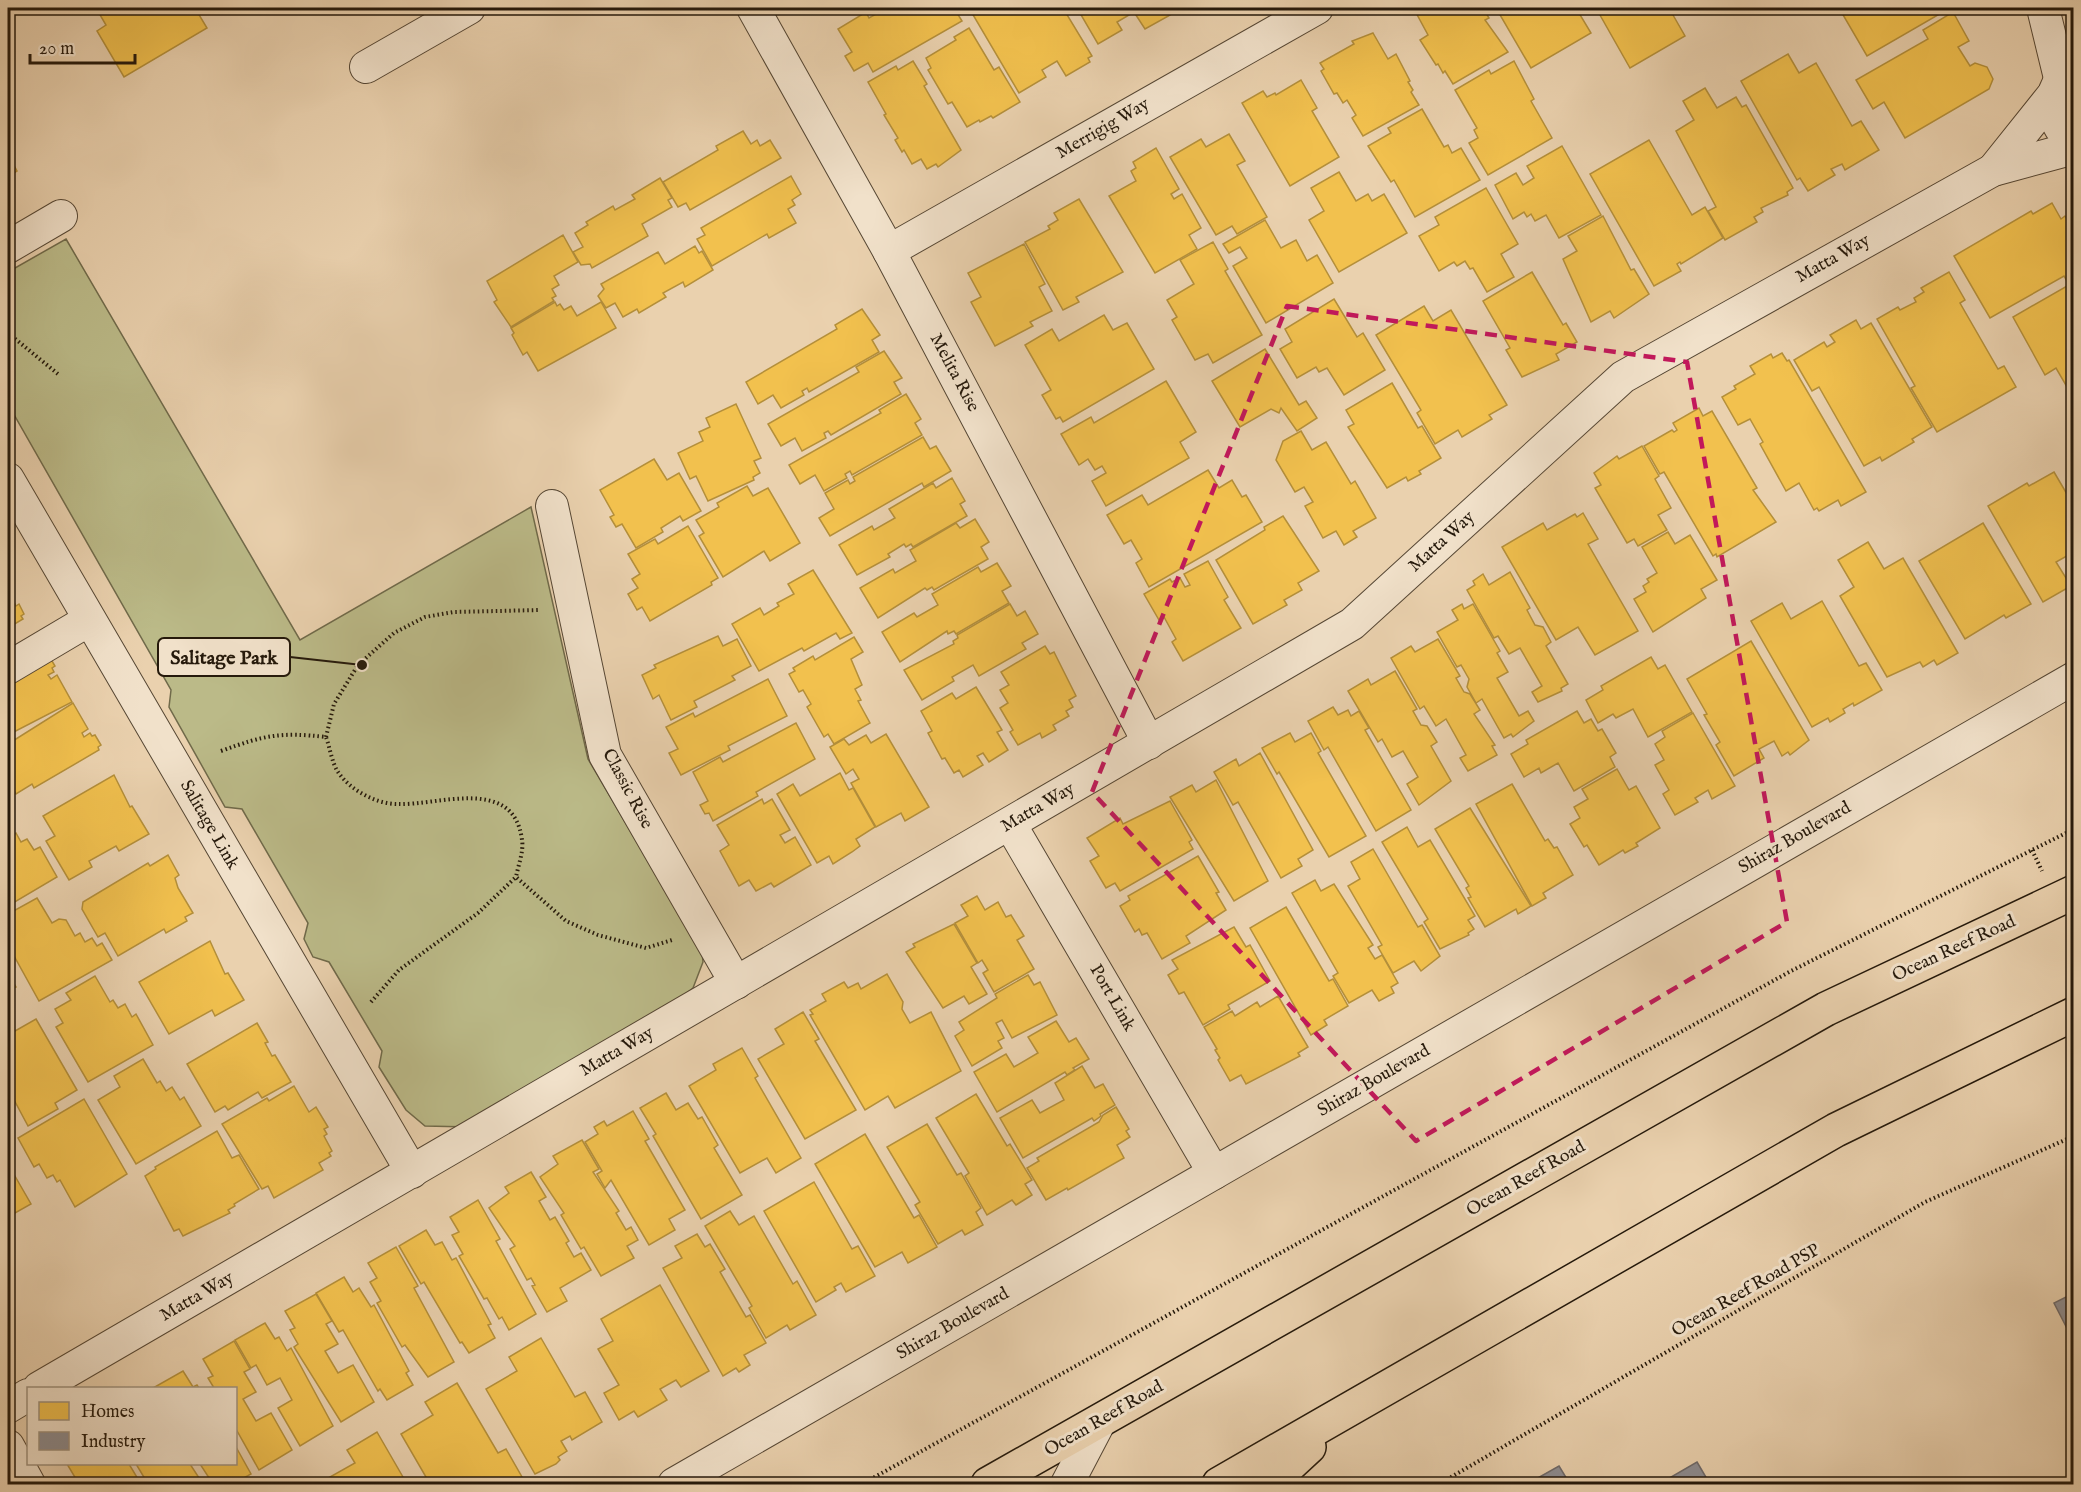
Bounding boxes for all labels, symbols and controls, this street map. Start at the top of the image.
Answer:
scale bar [30,27,135,65]
text: 20 m [39,38,74,61]
street label: Merrigig Way [1052,93,1154,165]
street label: Matta Way [1792,229,1874,289]
street label: Melita Rise [924,330,984,416]
street label: Matta Way [1404,506,1480,578]
callout: Salitage Park [158,638,290,676]
text: Salitage Park [170,646,279,671]
street label: Classic Rise [596,745,658,833]
street label: Salitage Link [174,776,244,874]
street label: Matta Way [997,778,1079,838]
street label: Shiraz Boulevard [1735,796,1856,880]
street label: Ocean Reef Road [1889,910,2020,988]
street label: Port Link [1084,961,1140,1036]
street label: Matta Way [576,1022,658,1082]
street label: Shiraz Boulevard [1314,1039,1435,1123]
street label: Ocean Reef Road [1462,1135,1590,1222]
street label: Ocean Reef Road PSP [1668,1239,1824,1343]
street label: Matta Way [156,1267,238,1327]
street label: Shiraz Boulevard [893,1282,1014,1366]
street label: Ocean Reef Road [1040,1375,1168,1462]
legend [27,1387,237,1465]
text: Homes [81,1401,134,1424]
text: Industry [81,1431,145,1454]

